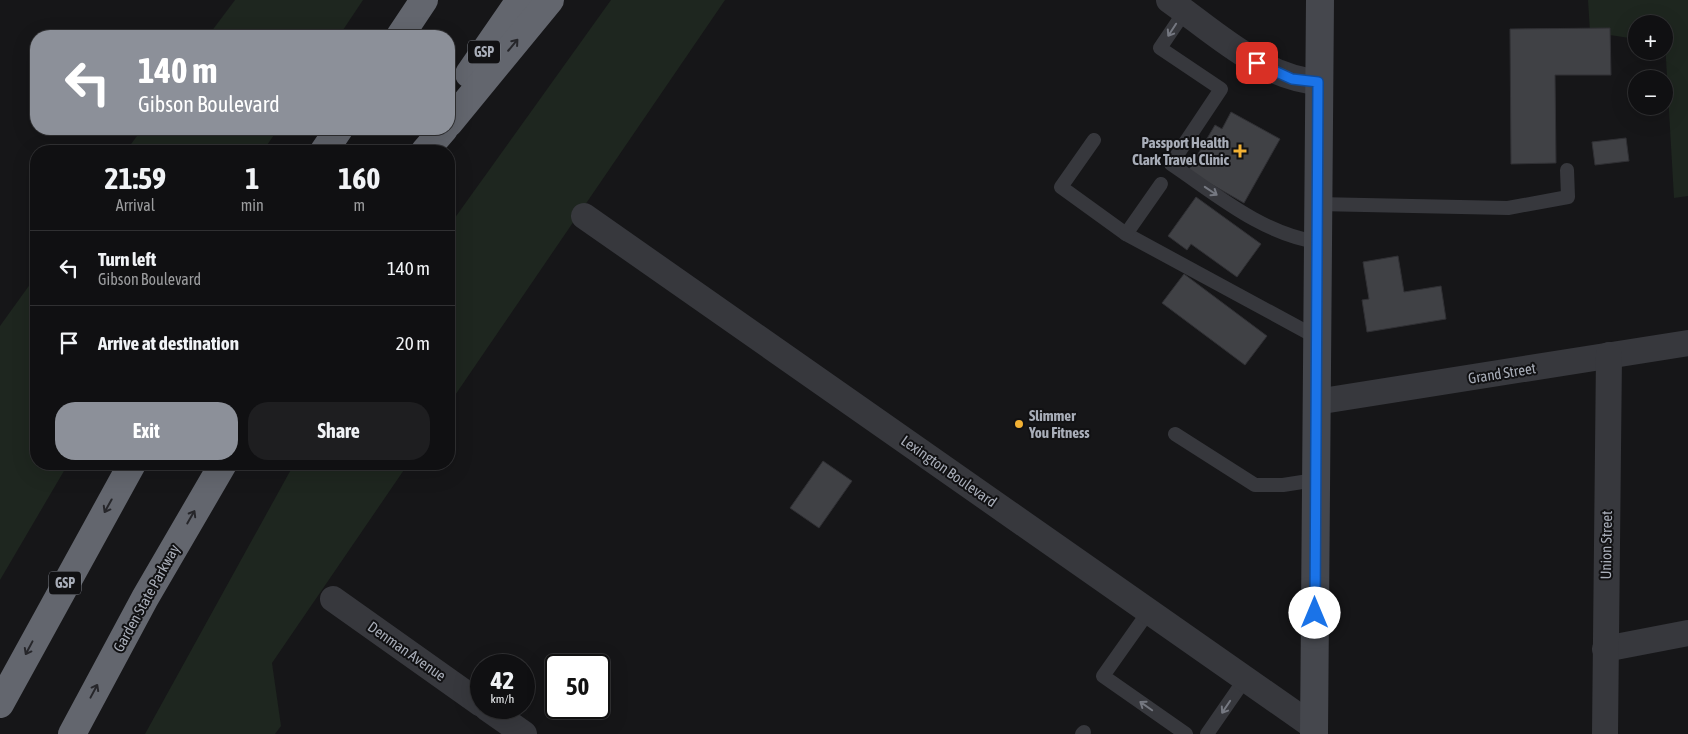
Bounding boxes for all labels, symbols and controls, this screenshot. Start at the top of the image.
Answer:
map controls [1628,15,1673,115]
button: + [1628,15,1673,60]
one-way arrow [1167,22,1177,36]
one-way arrow [508,38,519,51]
road number: GSP [468,41,500,64]
pin [1236,42,1278,84]
icon: arrive [1243,49,1271,77]
icon: left [55,50,120,115]
text: 140 m [138,50,217,90]
button: − [1628,70,1673,115]
text: Gibson Boulevard [138,91,280,117]
place label: Passport Health Clark Travel Clinic [1132,134,1229,168]
marker: Passport Health Clark Travel Clinic [1233,144,1247,158]
text: 21:59 [104,161,166,195]
text: 1 [245,161,259,195]
text: 160 [338,161,380,195]
one-way arrow [1204,186,1218,196]
text: Arrival [116,196,155,214]
text: min [241,196,264,214]
text: m [354,196,365,214]
text: Turn left [98,248,156,270]
icon: left [55,254,83,282]
text: 140 m [387,257,430,279]
text: Gibson Boulevard [98,270,201,288]
icon: arrive [55,329,83,357]
text: Arrive at destination [98,332,239,354]
text: 20 m [396,332,430,354]
street label: Grand Street [1467,359,1537,387]
button: Exit [55,402,238,460]
button: Share [248,402,430,460]
place label: Slimmer You Fitness [1028,407,1090,441]
marker: Slimmer You Fitness [1013,418,1025,430]
street label: Lexington Boulevard [898,432,1000,510]
one-way arrow [103,498,112,513]
one-way arrow [187,510,197,524]
street label: Union Street [1597,510,1615,580]
street label: Garden State Parkway [109,541,183,655]
road number: GSP [49,572,81,594]
position arrow [1288,586,1340,638]
street label: Denman Avenue [365,618,449,684]
one-way arrow [24,641,34,656]
speed limit sign: 50 [545,654,610,719]
text: 42 [491,666,514,694]
one-way arrow [90,684,99,699]
text: km/h [491,692,514,706]
one-way arrow [1221,699,1231,713]
one-way arrow [1140,701,1154,711]

